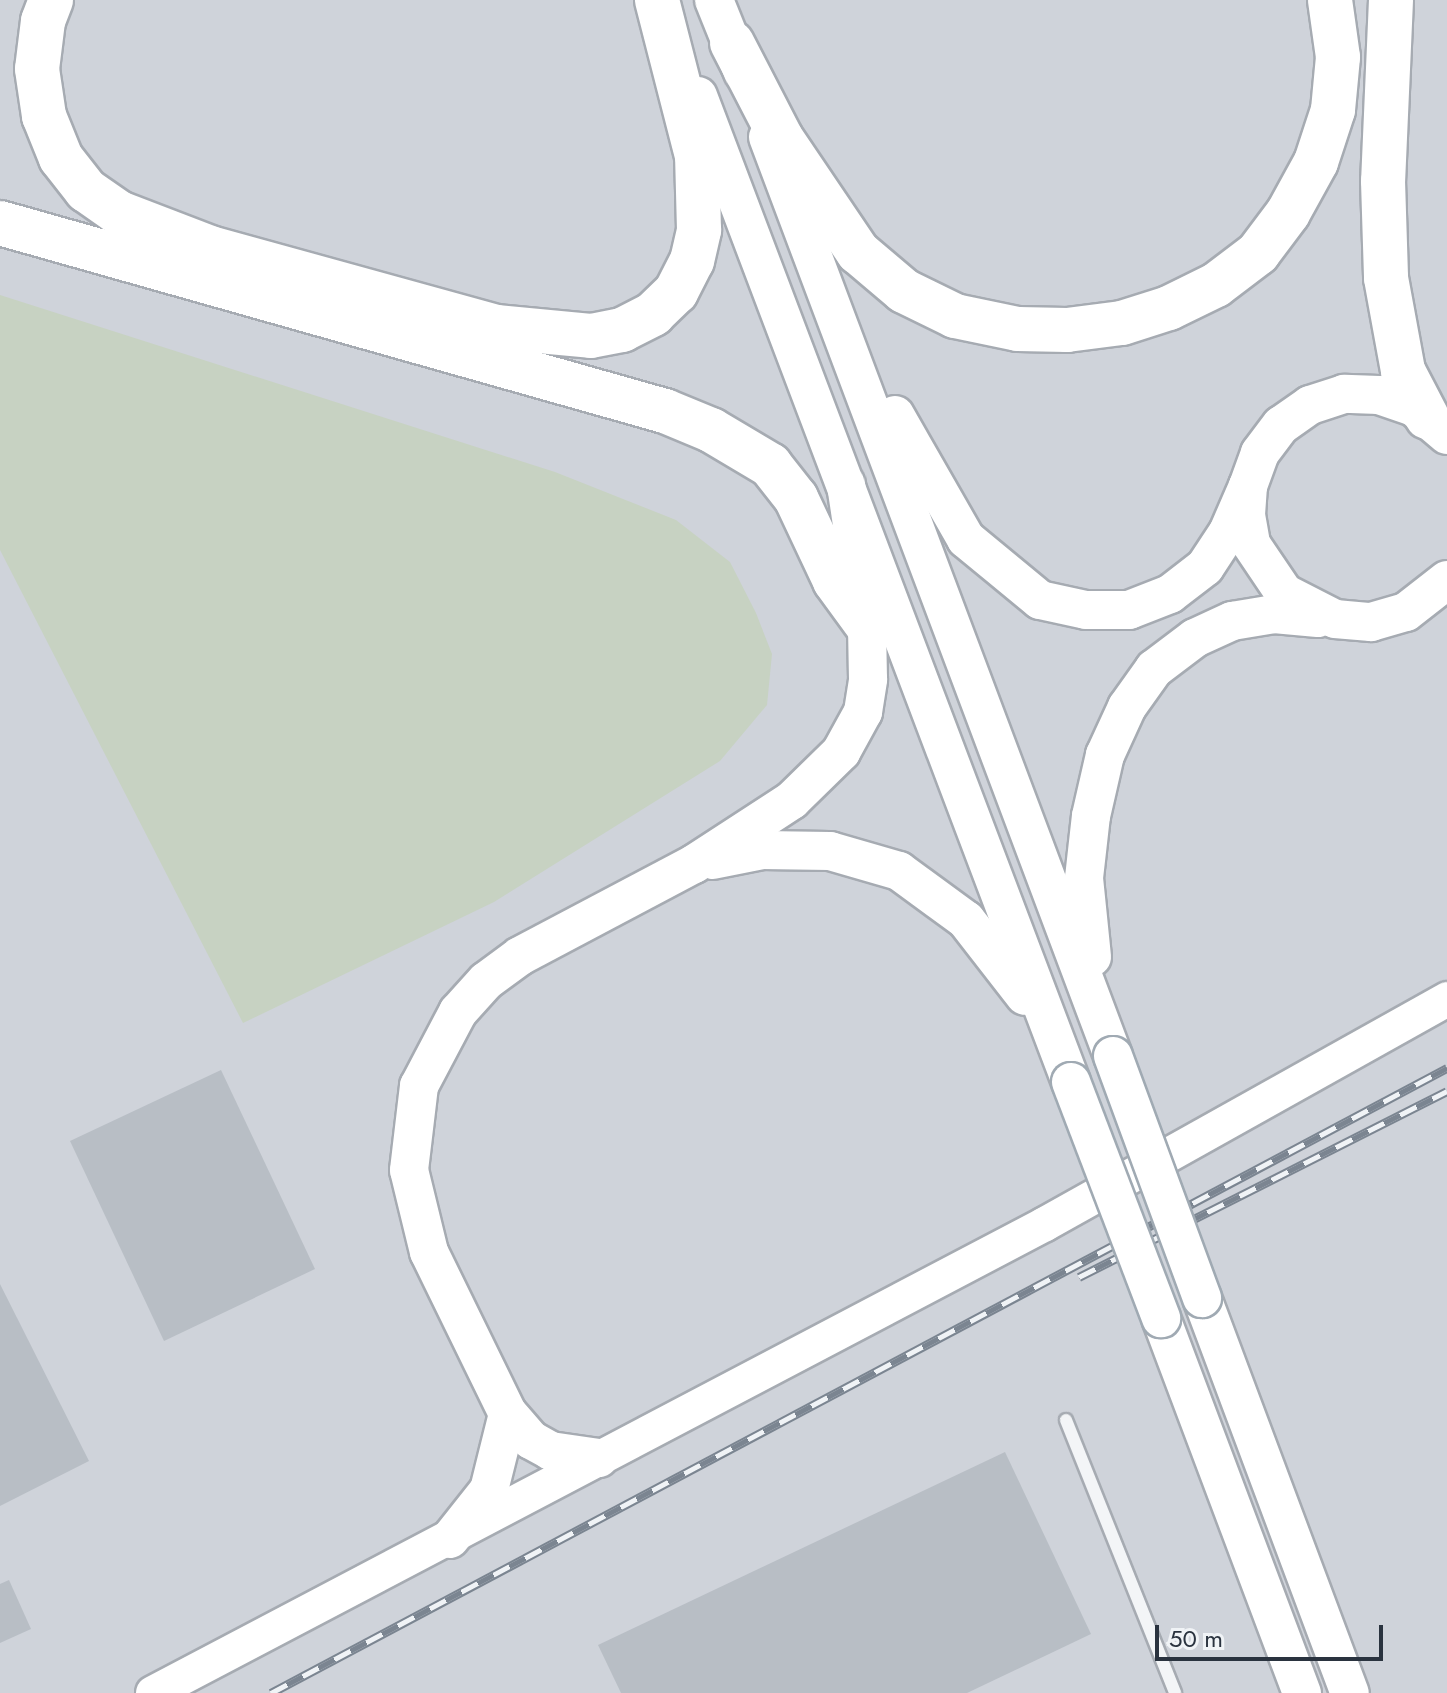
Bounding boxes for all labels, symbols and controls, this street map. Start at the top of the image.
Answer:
scale bar [1159,1609,1387,1659]
text: 50 m [1169,1621,1223,1656]

